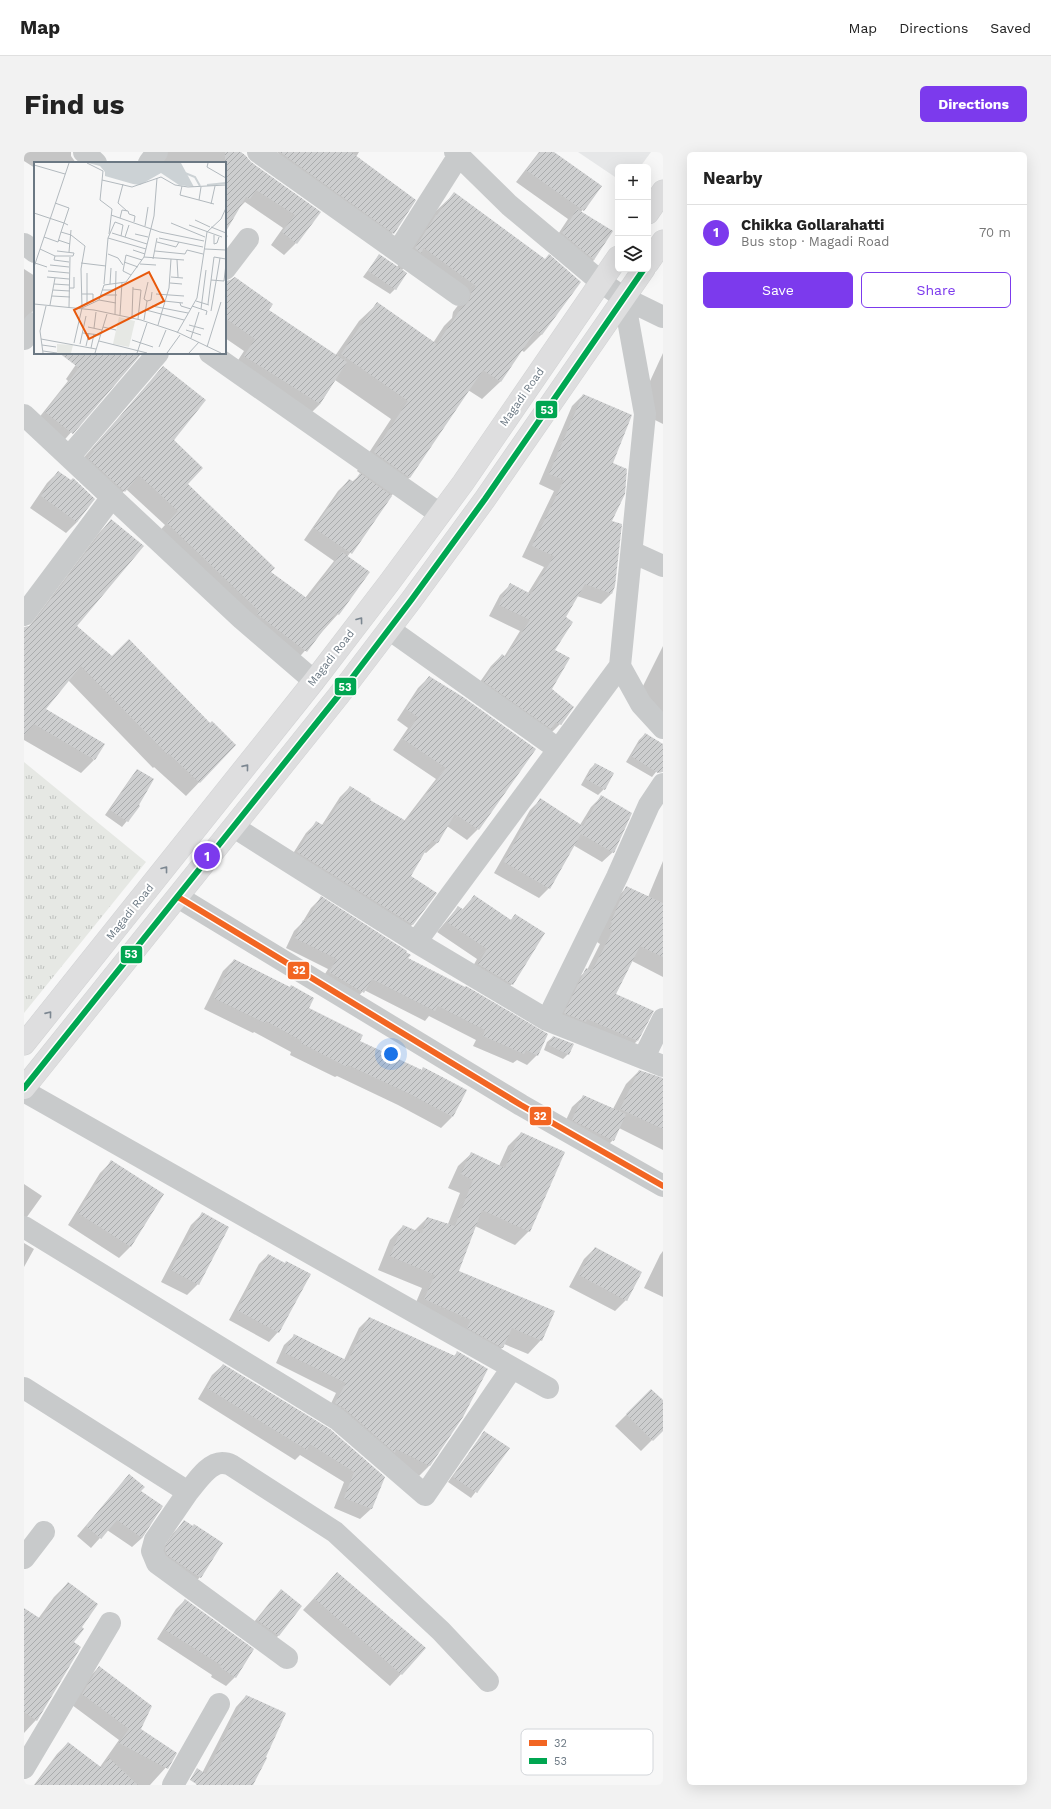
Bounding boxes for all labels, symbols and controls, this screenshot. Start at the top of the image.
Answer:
text: Map [20,16,60,39]
text: Map [849,20,877,36]
text: Directions [899,20,968,36]
text: Saved [990,20,1031,36]
button: Directions [920,86,1027,122]
text: Find us [24,88,124,121]
inset map [34,162,226,354]
map controls [615,164,651,272]
button: + [615,164,651,200]
text: Nearby [703,168,762,188]
button: − [615,200,651,236]
text: Chikka Gollarahatti [741,216,884,234]
text: 1 [713,225,719,240]
text: 70 m [979,225,1011,240]
text: Bus stop · Magadi Road [741,234,889,249]
button: layers [615,236,651,272]
button: Save [703,272,853,308]
button: Share [861,272,1011,308]
street label: Magadi Road [497,365,547,429]
line badge: 53 [535,400,558,419]
text: 53 [541,404,554,417]
one-way arrow [356,618,363,625]
street label: Magadi Road [305,627,357,689]
line badge: 53 [334,677,357,696]
text: 53 [339,681,352,694]
one-way arrow [241,764,248,771]
pin: 1 [194,841,220,871]
one-way arrow [160,866,167,873]
street label: Magadi Road [104,881,156,943]
line badge: 53 [120,945,143,964]
text: 53 [125,948,138,961]
line badge: 32 [287,961,310,980]
text: 32 [292,964,306,977]
one-way arrow [44,1011,51,1018]
your location [381,1044,401,1064]
line badge: 32 [529,1106,552,1126]
text: 32 [533,1110,547,1123]
legend [521,1729,653,1775]
text: 32 [554,1737,567,1750]
text: 53 [554,1755,567,1768]

